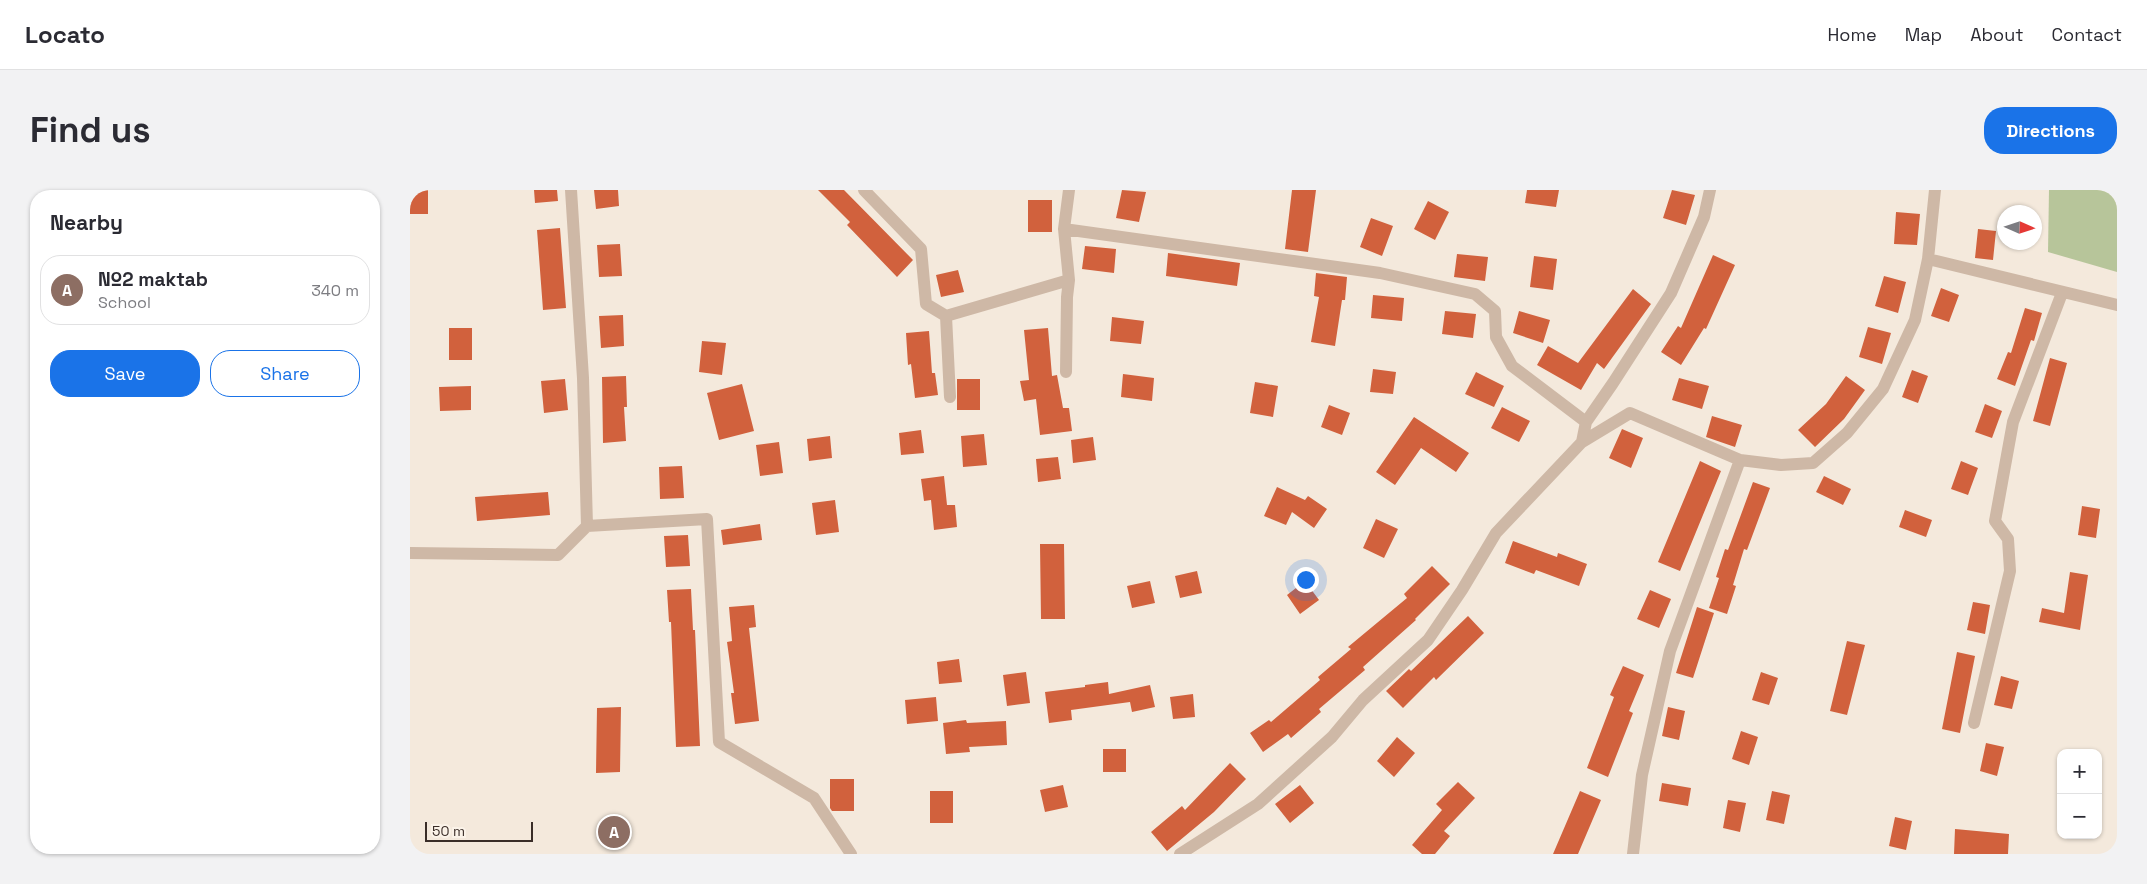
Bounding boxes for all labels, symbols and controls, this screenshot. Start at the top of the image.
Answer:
text: Locato [25,19,105,50]
text: Home [1828,23,1877,46]
text: Map [1905,23,1942,46]
text: About [1970,23,2024,46]
text: Contact [2052,23,2122,46]
button: Directions [1984,107,2117,154]
text: Find us [30,108,151,152]
north arrow [1997,205,2042,250]
text: Nearby [50,209,123,236]
text: №2 maktab [98,267,208,292]
text: A [62,280,72,301]
text: 340 m [311,280,359,301]
text: School [98,292,151,313]
button: Save [50,350,200,397]
button: Share [210,350,360,397]
your location [1293,567,1319,593]
map controls [2057,749,2102,839]
button: + [2057,749,2102,794]
button: − [2057,794,2102,839]
pin: A [598,813,630,851]
scale bar [425,819,532,842]
text: 50 m [432,822,465,840]

